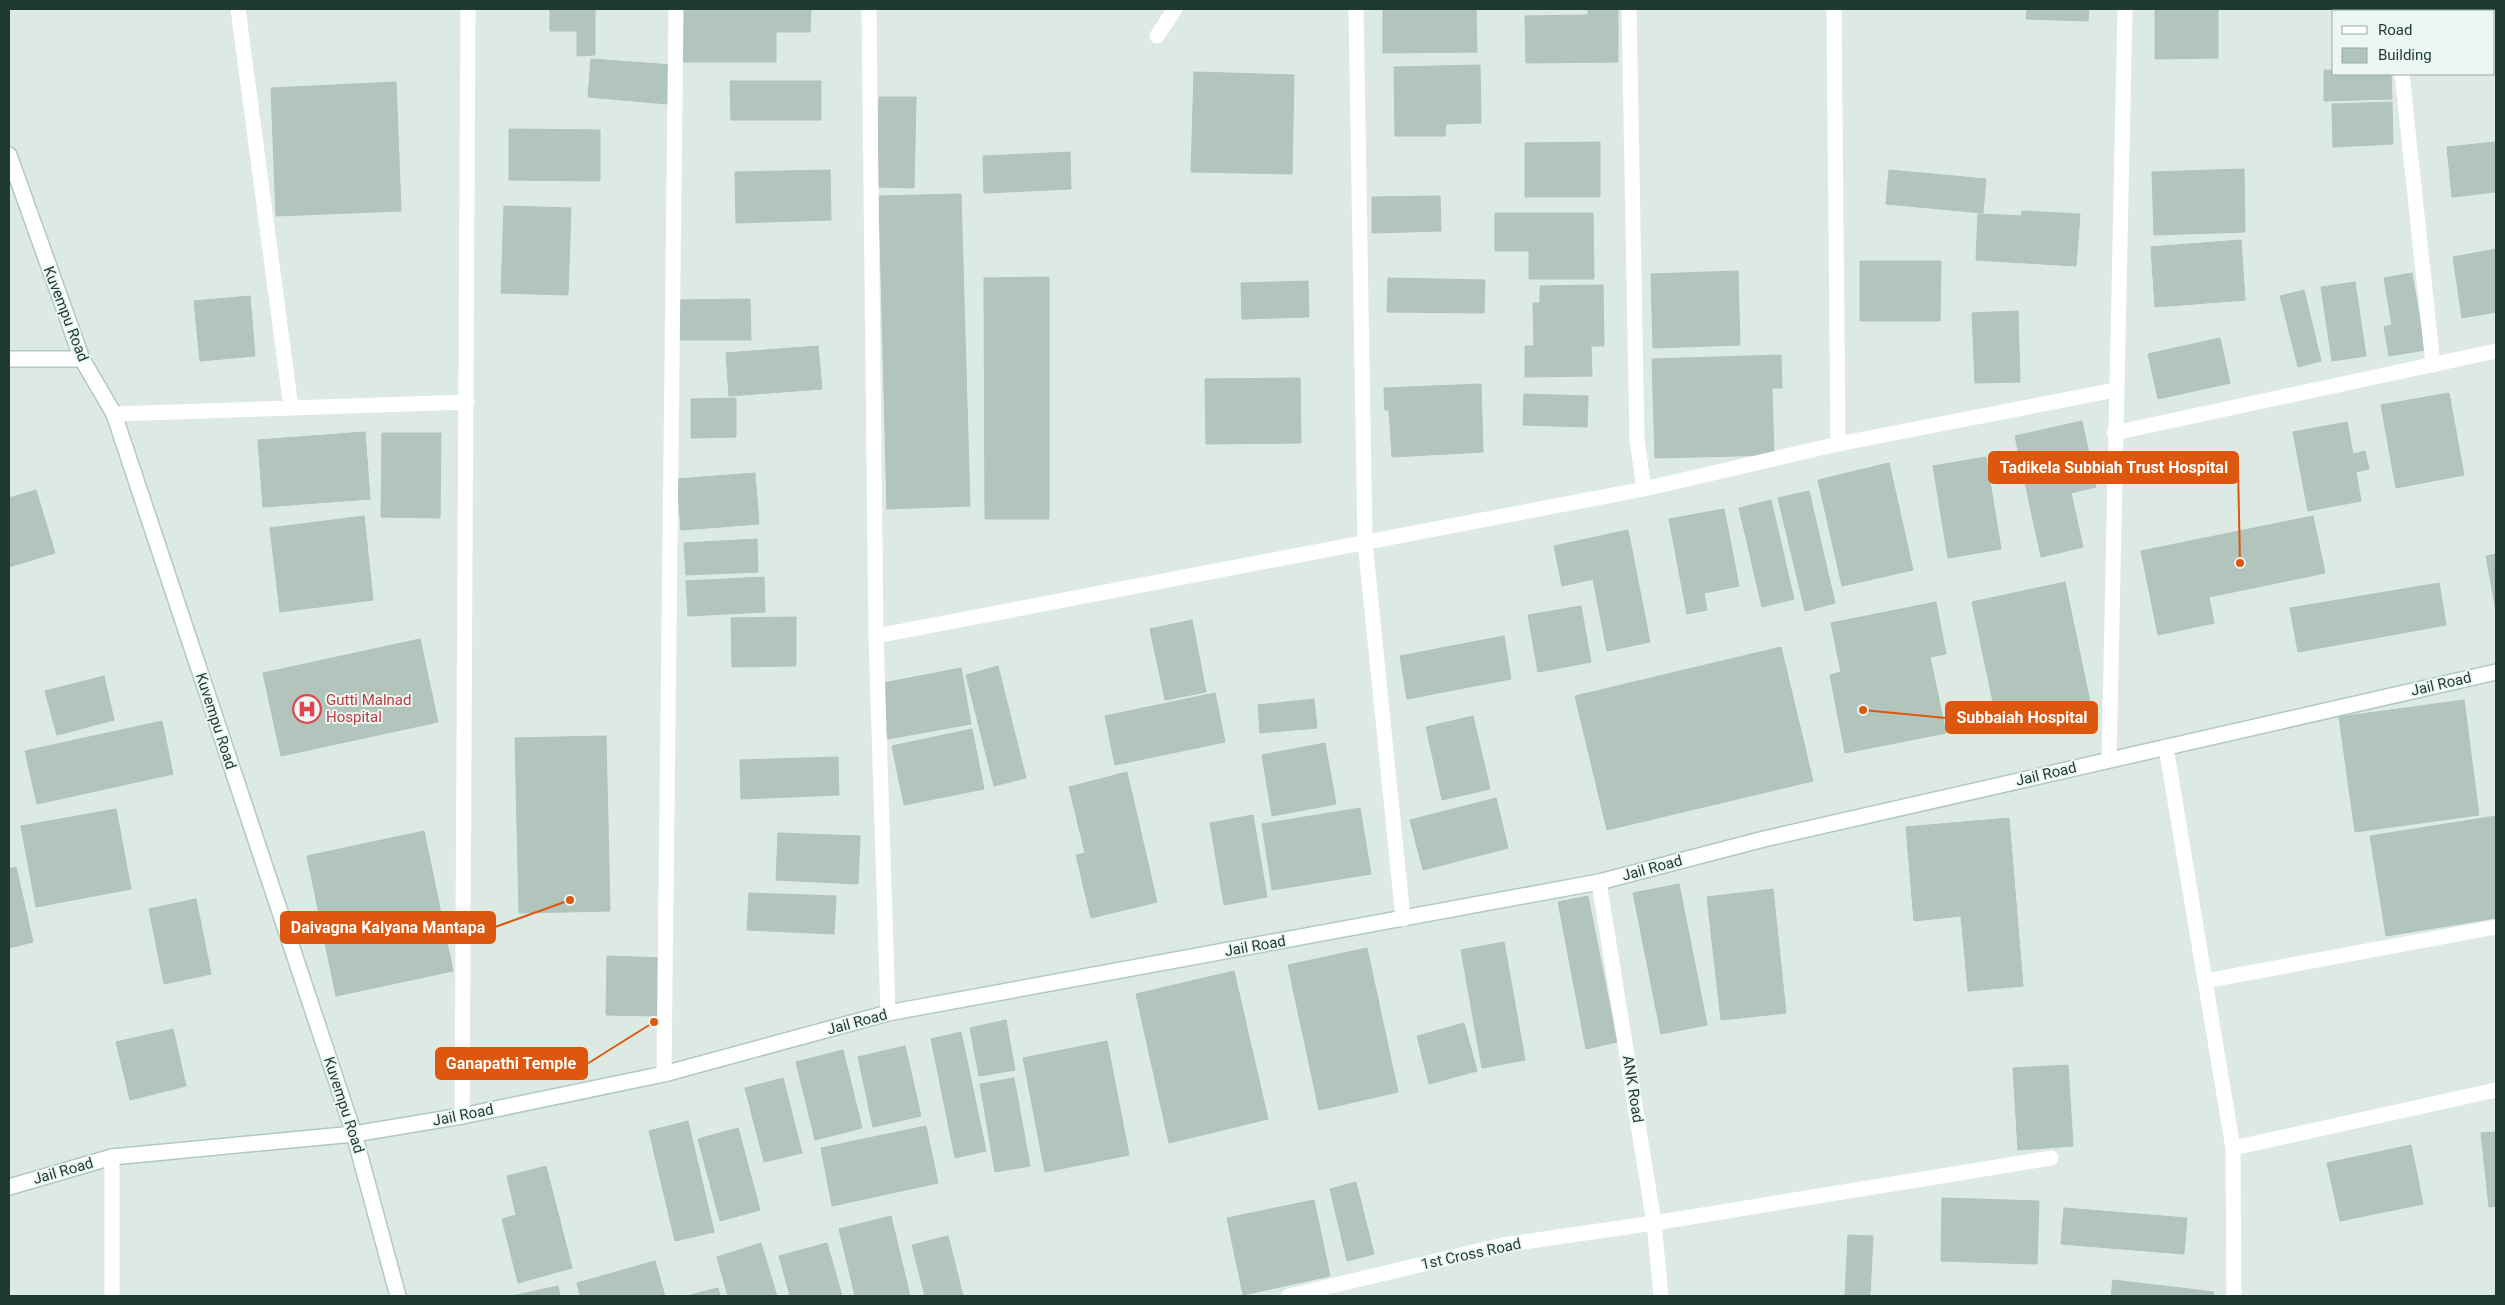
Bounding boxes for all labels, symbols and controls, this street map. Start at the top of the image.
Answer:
legend [2332,10,2495,75]
text: Road [2378,21,2412,39]
text: Building [2378,46,2432,64]
street label: Kuvempu Road [40,264,92,364]
callout: Tadikela Subbiah Trust Hospital [1989,452,2238,483]
text: Tadikela Subbiah Trust Hospital [2000,458,2228,477]
street label: Jail Road [2409,668,2473,700]
street label: Kuvempu Road [192,670,240,772]
place label: Gutti Malnad Hospital [326,691,411,726]
hospital icon: Gutti Malnad Hospital [292,694,322,724]
callout: Subbaiah Hospital [1946,702,2097,733]
text: Subbaiah Hospital [1956,708,2088,727]
street label: Jail Road [2014,758,2078,790]
street label: Jail Road [1620,851,1684,885]
callout: Daivagna Kalyana Mantapa [281,912,495,943]
text: Daivagna Kalyana Mantapa [291,918,486,937]
street label: Jail Road [1223,932,1287,960]
street label: Jail Road [825,1005,889,1039]
callout: Ganapathi Temple [436,1048,587,1079]
street label: Kuvempu Road [320,1054,368,1156]
text: Ganapathi Temple [446,1054,577,1073]
street label: ANK Road [1619,1054,1647,1124]
street label: Jail Road [431,1100,495,1130]
street label: Jail Road [31,1154,95,1188]
street label: 1st Cross Road [1419,1235,1523,1273]

